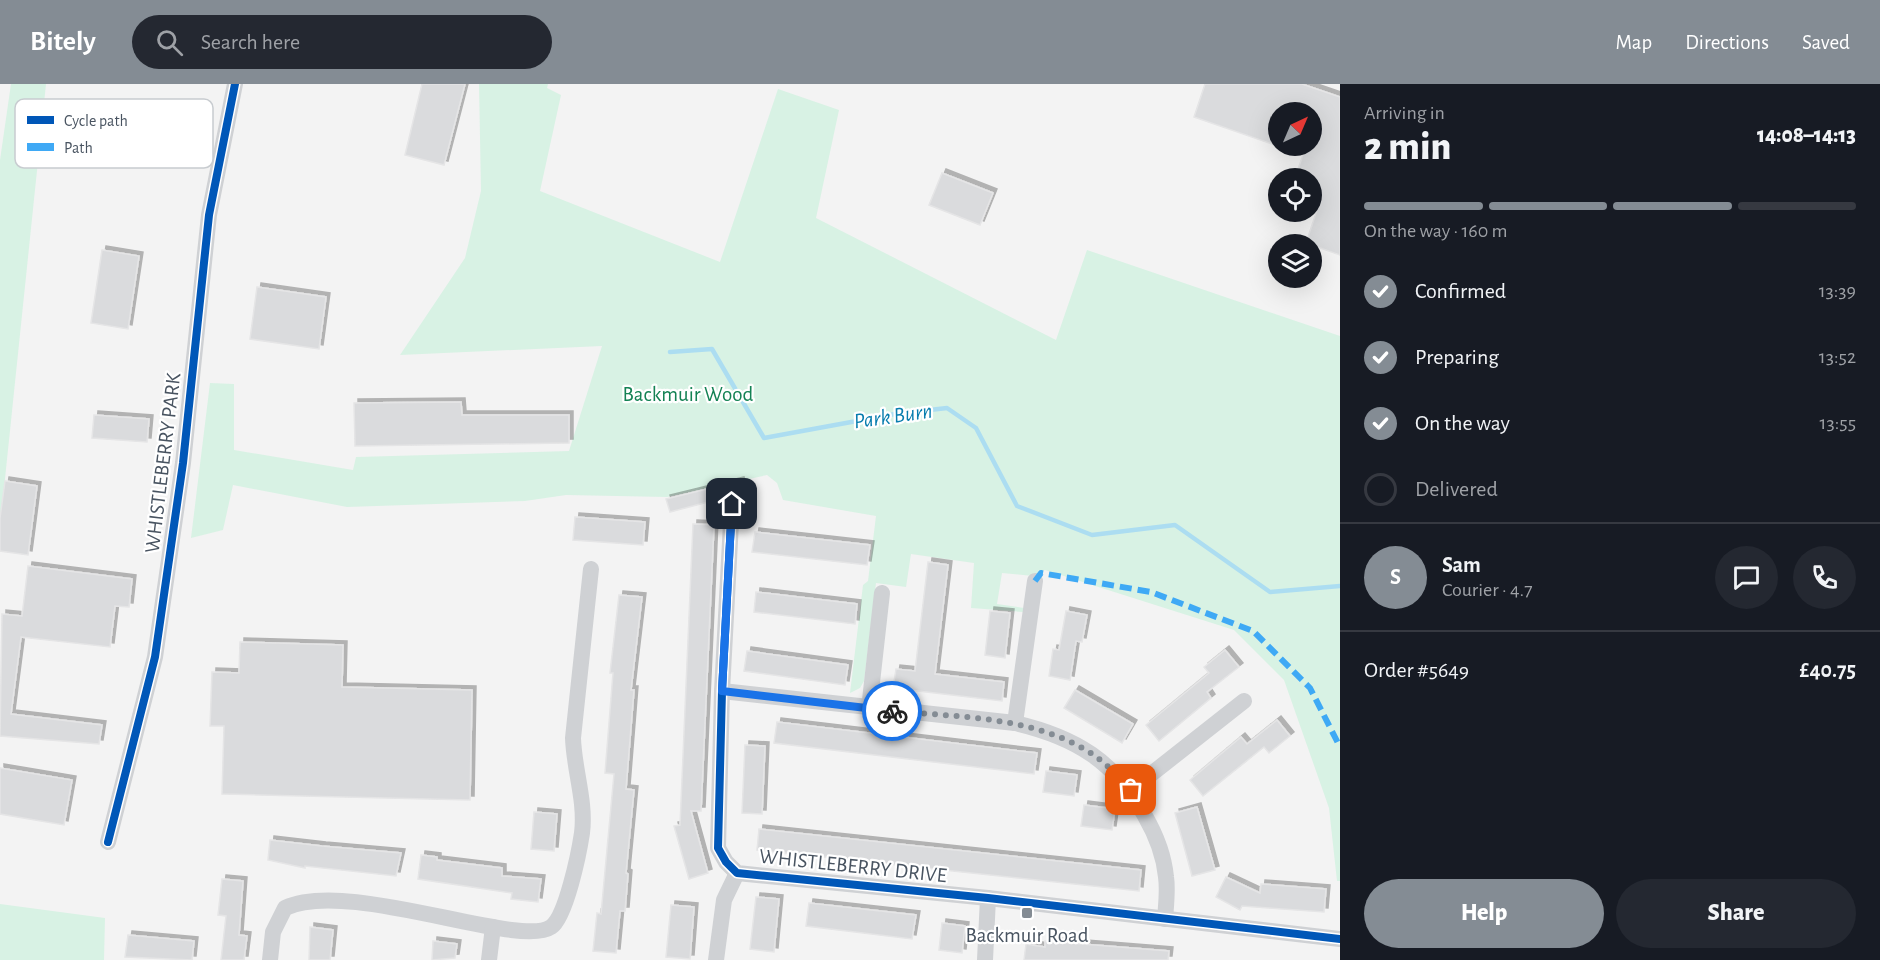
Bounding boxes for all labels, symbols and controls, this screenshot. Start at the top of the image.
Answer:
search box [132,15,552,69]
icon: search [153,26,186,59]
text: Bitely [30,28,96,56]
text: Search here [201,31,300,53]
text: Map [1616,32,1652,53]
text: Directions [1685,32,1769,53]
text: Saved [1802,32,1850,53]
legend [15,99,213,168]
north arrow [1268,102,1322,156]
map controls [1268,102,1322,288]
text: Arriving in [1364,103,1445,123]
text: Cycle path [64,113,128,130]
text: 14:08–14:13 [1757,124,1856,146]
text: 2 min [1364,128,1451,167]
text: Path [64,140,93,156]
button: locate [1268,168,1322,222]
text: On the way · 160 m [1364,221,1508,241]
button: layers [1268,234,1322,288]
icon: check [1364,275,1397,308]
text: Confirmed [1415,280,1506,302]
text: 13:39 [1819,281,1856,301]
icon: check [1364,341,1397,374]
text: Preparing [1415,346,1499,368]
text: 13:52 [1819,347,1856,367]
street label: WHISTLEBERRY PARK [142,371,185,554]
park label: Backmuir Wood [623,384,754,405]
water label: Park Burn [852,400,934,432]
icon: check [1364,407,1397,440]
text: On the way [1415,412,1510,434]
text: 13:55 [1820,413,1856,433]
pin [706,478,757,529]
text: Delivered [1415,478,1498,500]
icon: home [715,487,748,520]
button: chat [1715,546,1778,609]
button: phone [1793,546,1856,609]
text: Sam [1442,554,1481,576]
text: S [1390,566,1401,588]
text: Courier · 4.7 [1442,580,1533,600]
text: Order #5649 [1364,659,1469,681]
text: £40.75 [1800,659,1856,681]
courier [862,681,922,741]
icon: bike [876,695,909,728]
pin [1105,764,1156,815]
icon: bag [1114,773,1147,806]
street label: WHISTLEBERRY DRIVE [758,846,948,886]
button: Help [1364,879,1604,948]
button: Share [1616,879,1856,948]
marker: Backmuir Road [1020,906,1034,920]
place label: Backmuir Road [965,925,1089,946]

